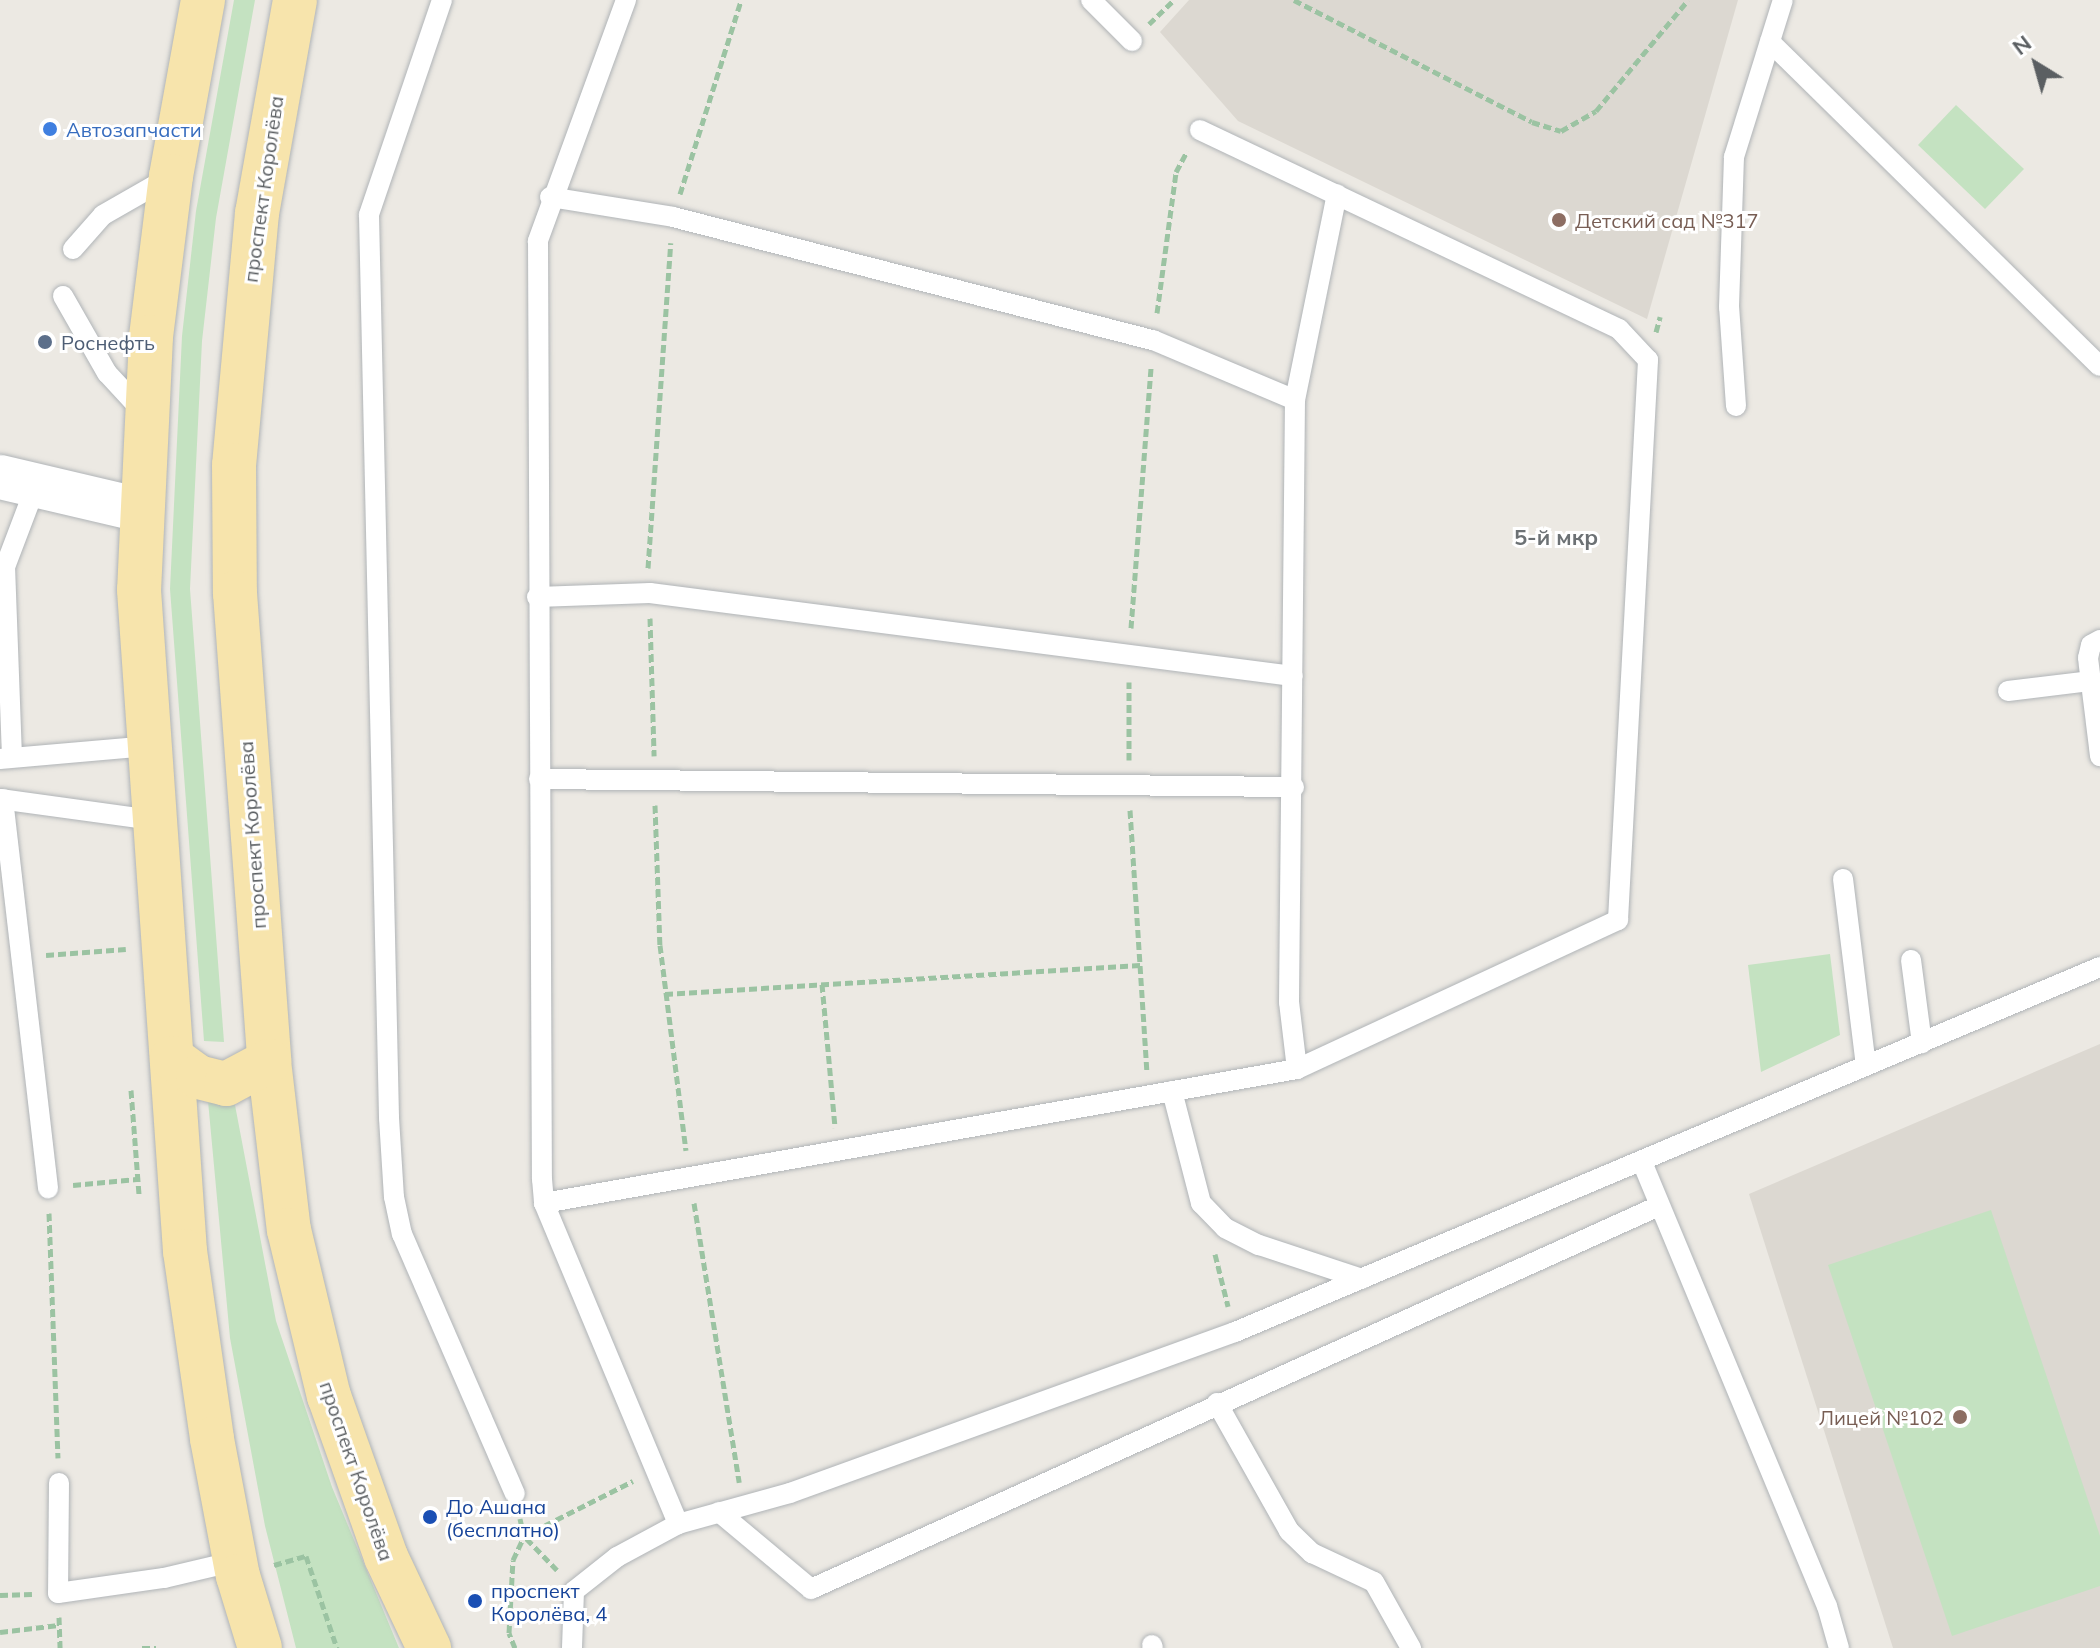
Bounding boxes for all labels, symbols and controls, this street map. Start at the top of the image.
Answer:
north arrow [1996,24,2076,104]
text: N [2006,29,2037,61]
street label: проспект Королёва [238,94,288,284]
place label: Автозапчасти [66,117,202,141]
marker: Автозапчасти [41,120,59,138]
place label: Детский сад №317 [1575,208,1758,232]
marker: Детский сад №317 [1550,211,1568,229]
place label: Роснефть [61,330,155,354]
marker: Роснефть [36,333,54,351]
district label: 5-й мкр [1514,525,1598,551]
street label: проспект Королёва [233,740,271,930]
street label: проспект Королёва [315,1378,399,1564]
place label: Лицей №102 [1819,1405,1944,1429]
marker: Лицей №102 [1951,1408,1969,1426]
place label: До Ашана (бесплатно) [446,1494,560,1541]
marker: До Ашана (бесплатно) [421,1508,439,1526]
place label: проспект Королёва, 4 [491,1578,607,1625]
marker: проспект Королёва, 4 [466,1592,484,1610]

